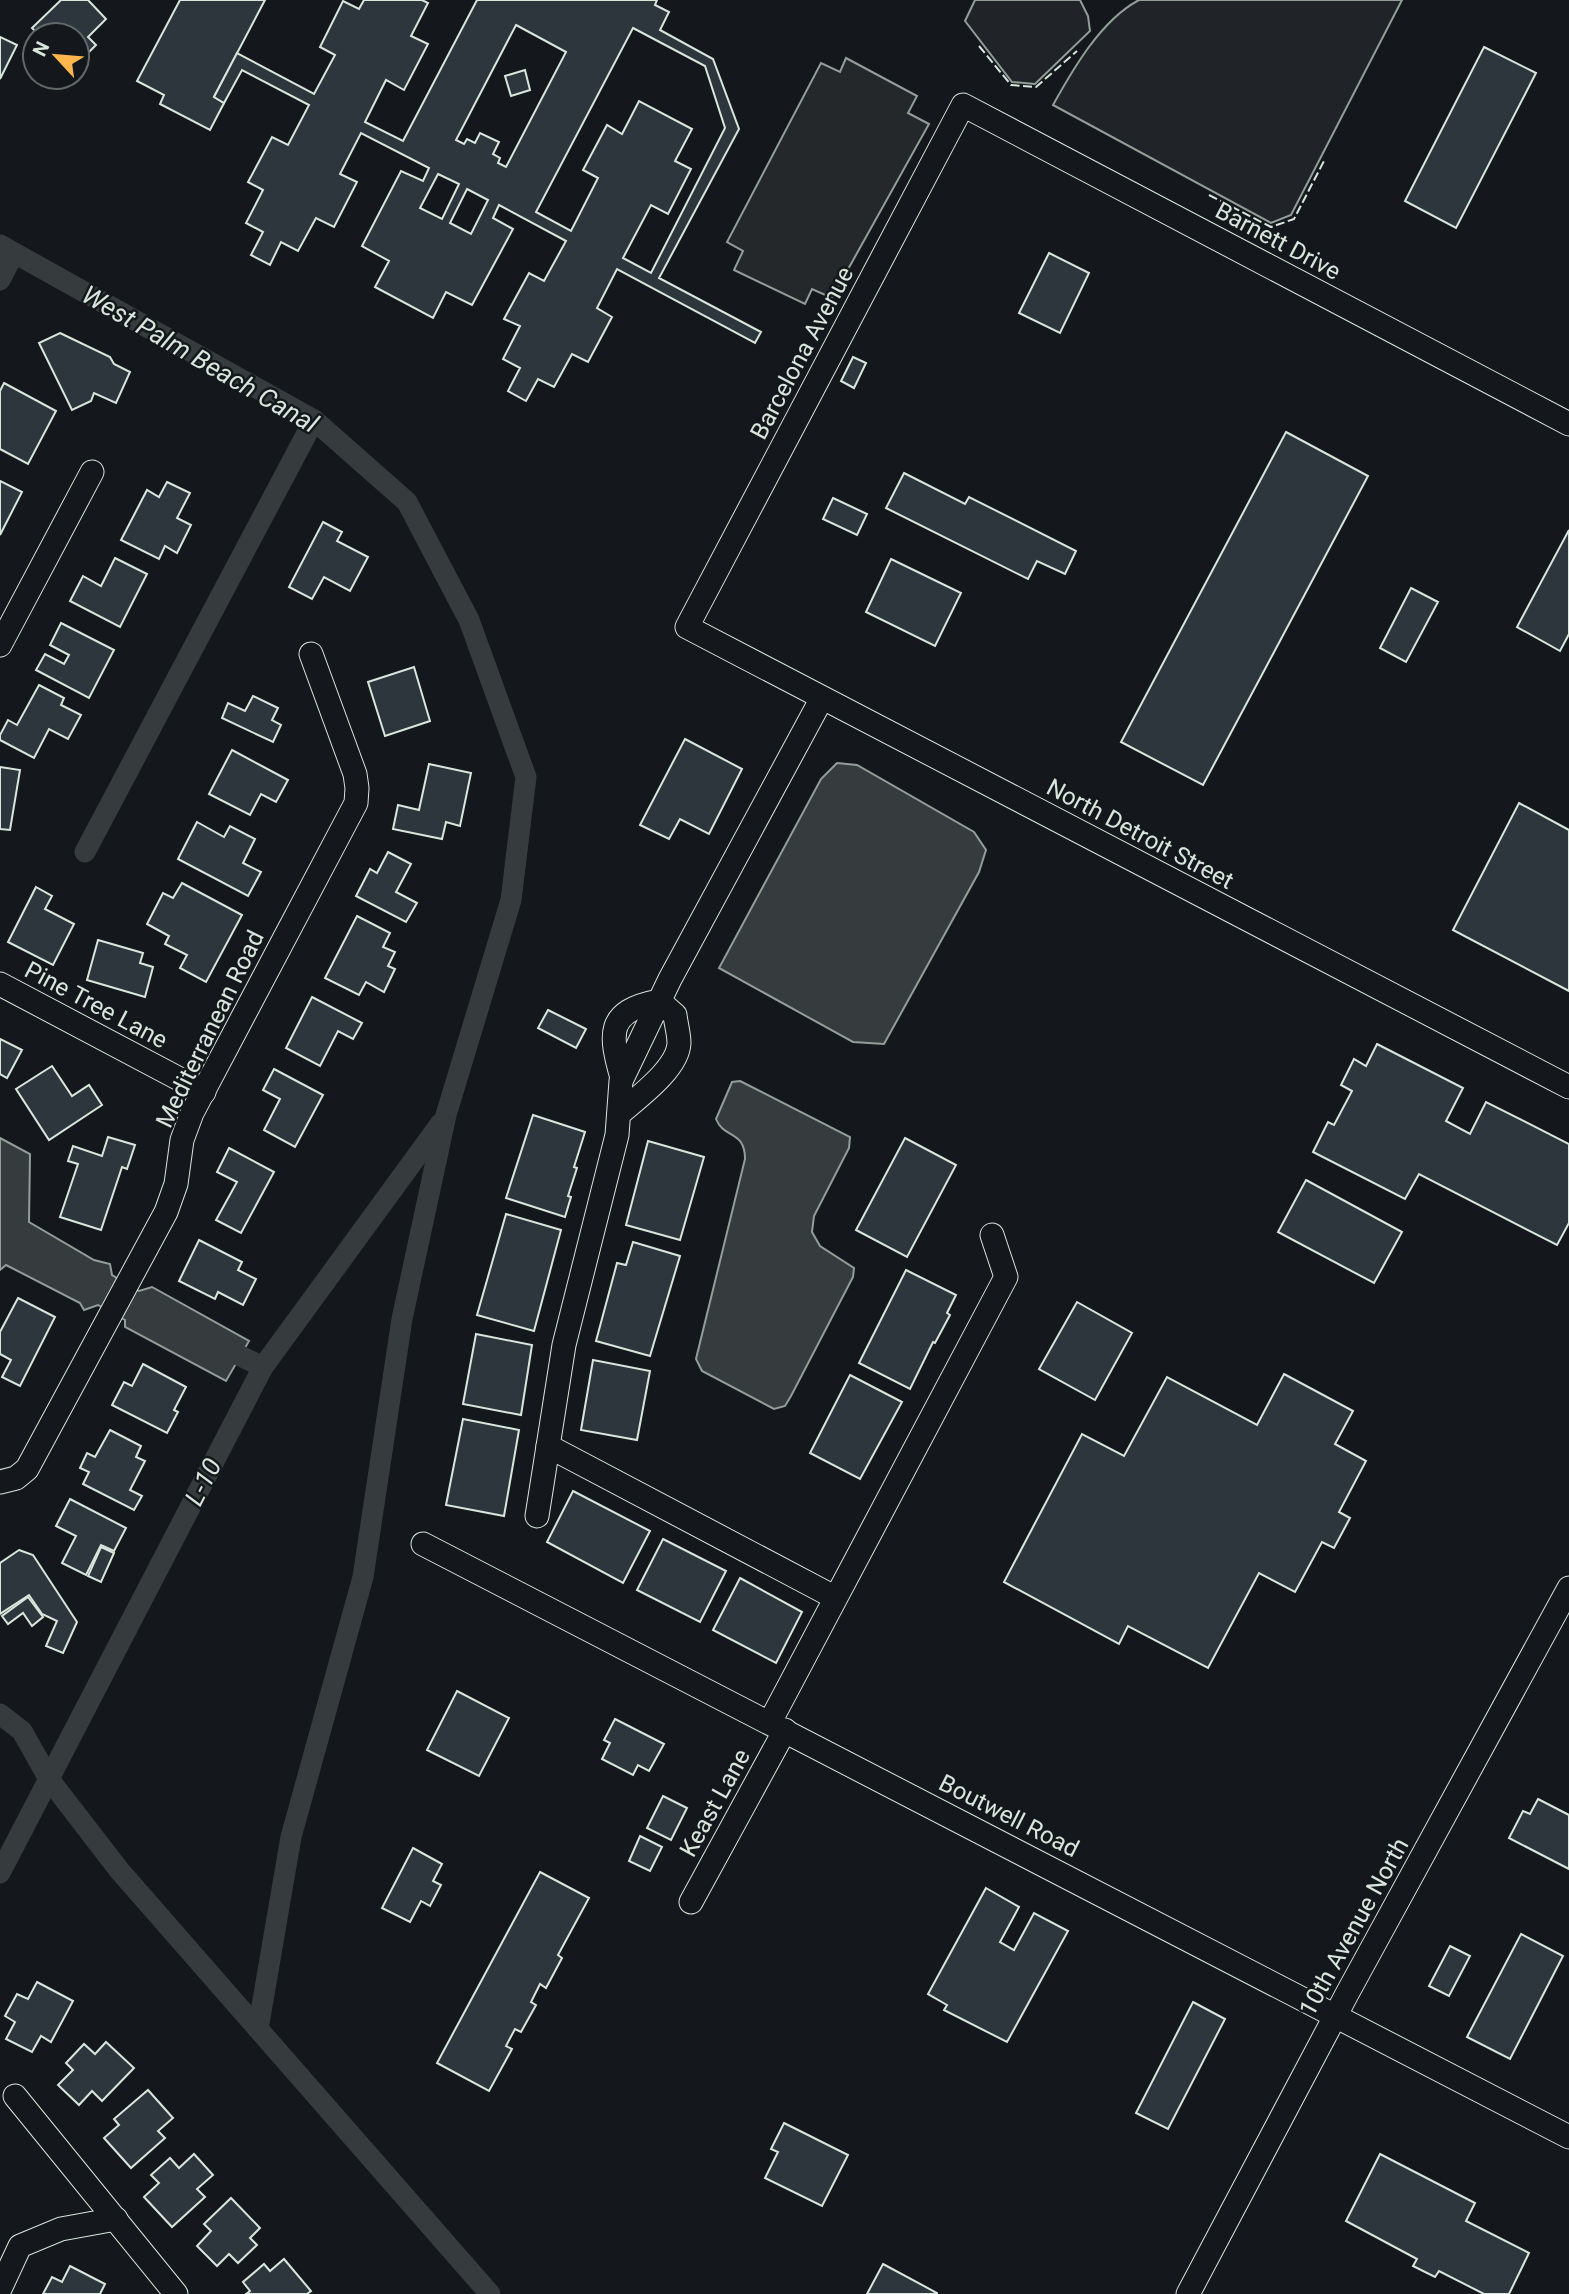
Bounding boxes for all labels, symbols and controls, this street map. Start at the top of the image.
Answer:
north arrow [21,21,91,91]
text: N [28,38,54,60]
street label: Barnett Drive [1211,196,1345,286]
street label: Barcelona Avenue [745,262,859,444]
water label: West Palm Beach Canal [77,279,324,439]
street label: North Detroit Street [1042,773,1238,895]
street label: Mediterranean Road [150,926,270,1132]
street label: Pine Tree Lane [20,956,172,1054]
water label: L-10 [179,1453,227,1511]
street label: Keast Lane [674,1744,756,1862]
street label: Boutwell Road [934,1769,1084,1863]
street label: 10th Avenue North [1294,1833,1414,2021]

